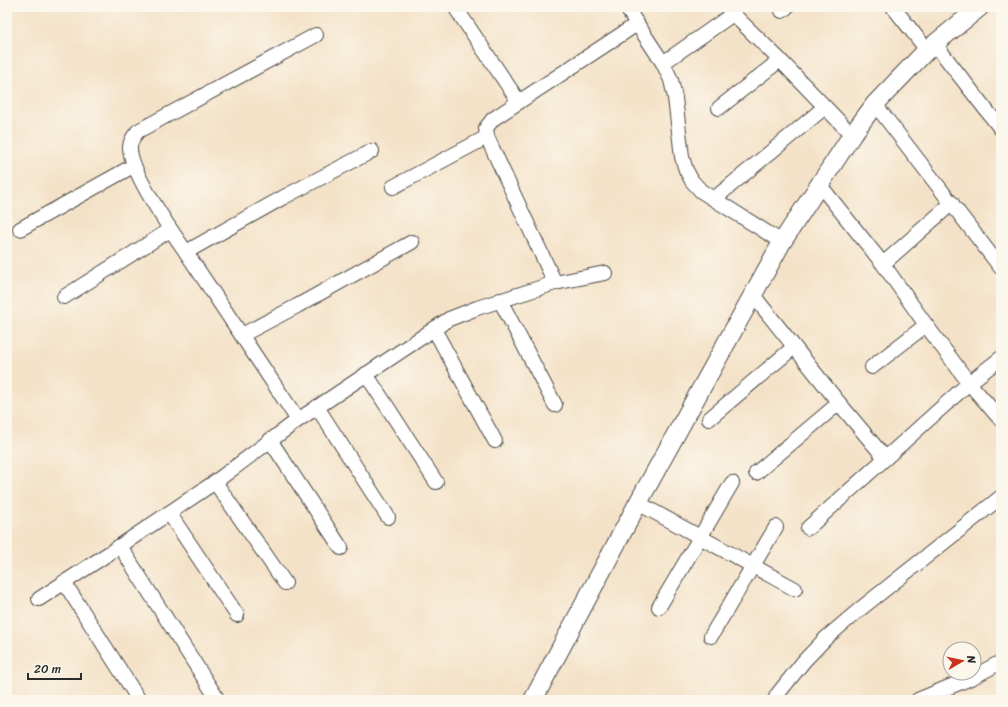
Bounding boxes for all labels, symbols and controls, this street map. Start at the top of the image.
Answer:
north arrow [942,641,982,681]
text: N [961,653,981,665]
scale bar [28,655,81,681]
text: 20 m [34,658,61,680]

